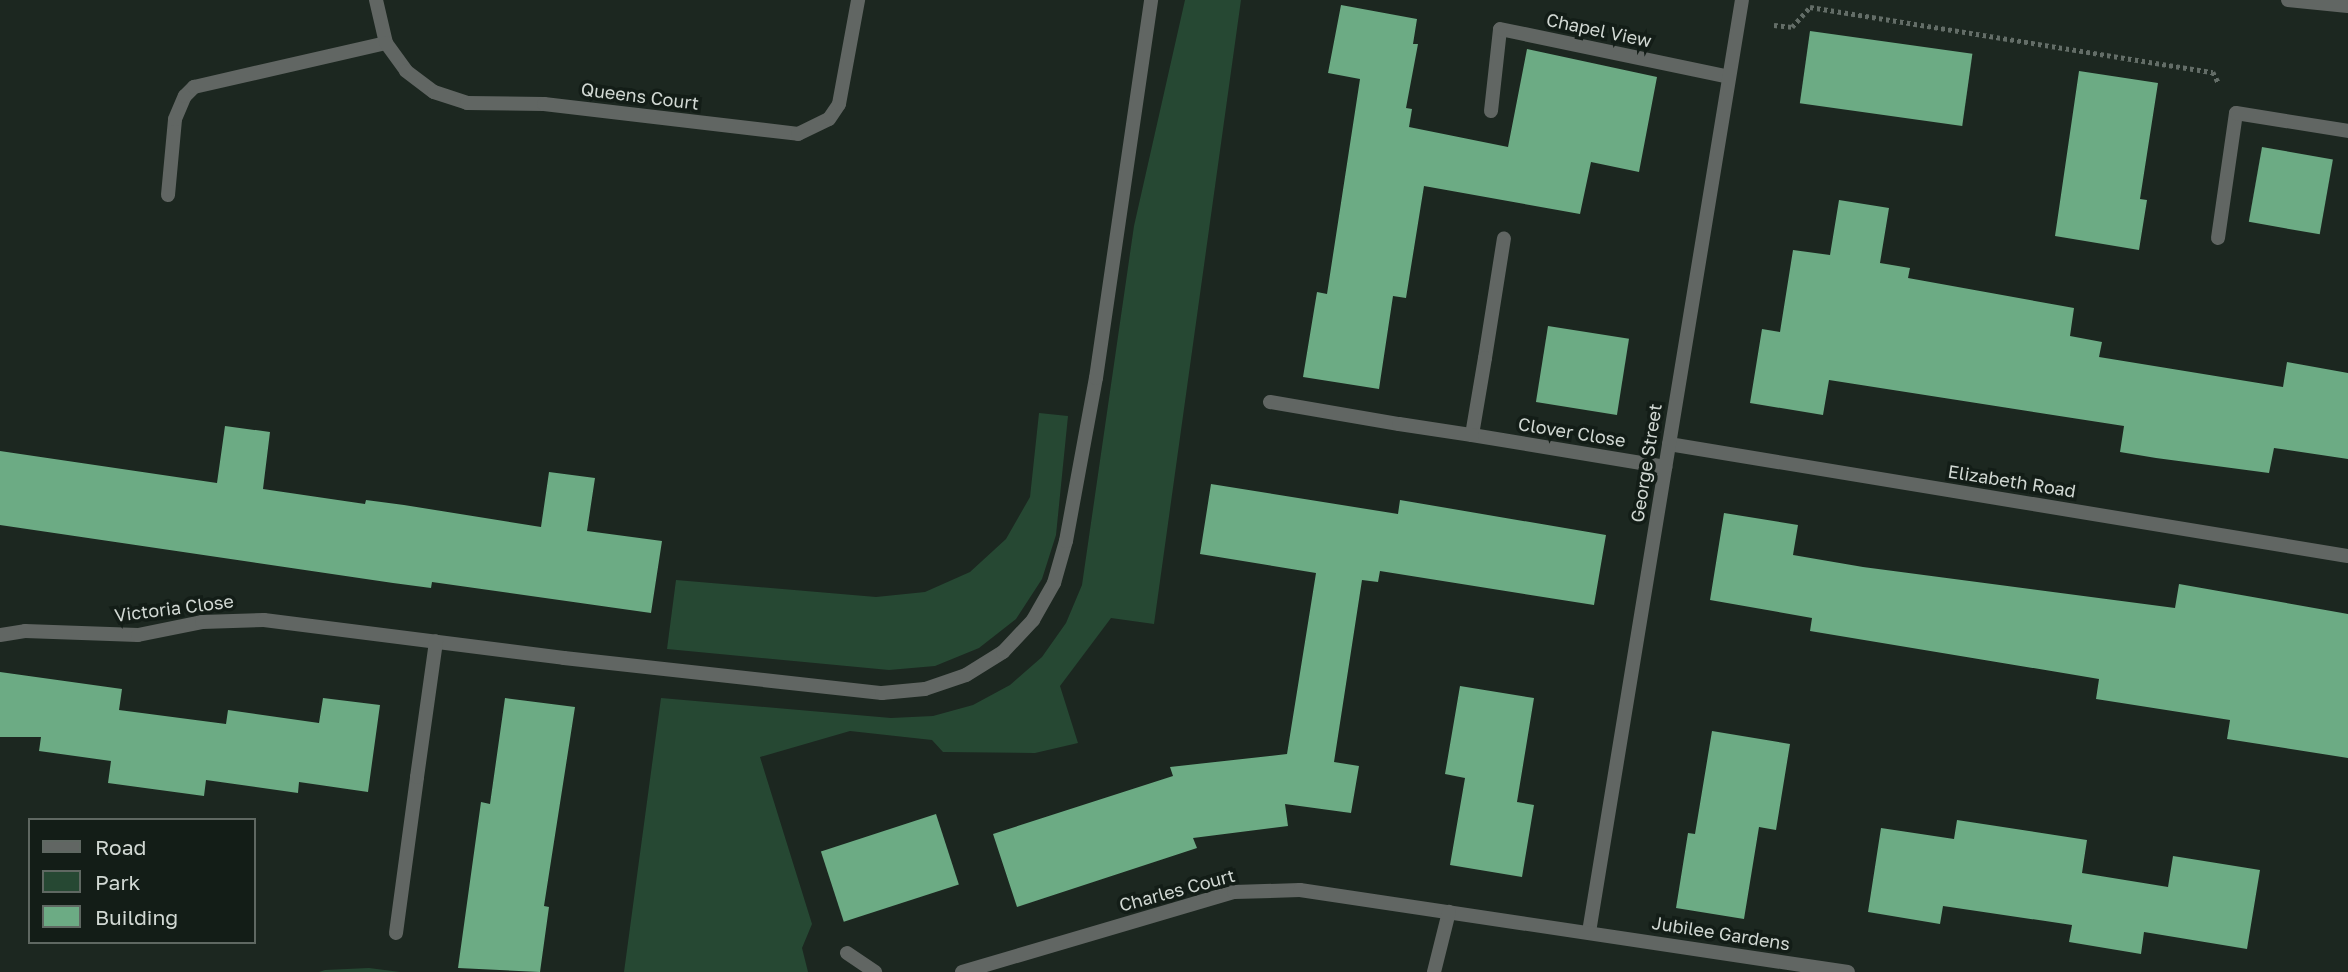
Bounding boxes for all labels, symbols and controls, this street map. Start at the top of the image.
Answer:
street label: Chapel View [1544,8,1654,52]
street label: Queens Court [580,78,700,114]
street label: George Street [1626,402,1666,524]
street label: Clover Close [1517,413,1627,451]
street label: Elizabeth Road [1946,460,2078,502]
street label: Victoria Close [113,590,235,626]
legend [28,818,256,944]
text: Road [95,834,146,860]
street label: Charles Court [1117,864,1237,916]
text: Park [95,869,140,895]
text: Building [95,904,178,930]
street label: Jubilee Gardens [1650,911,1792,955]

